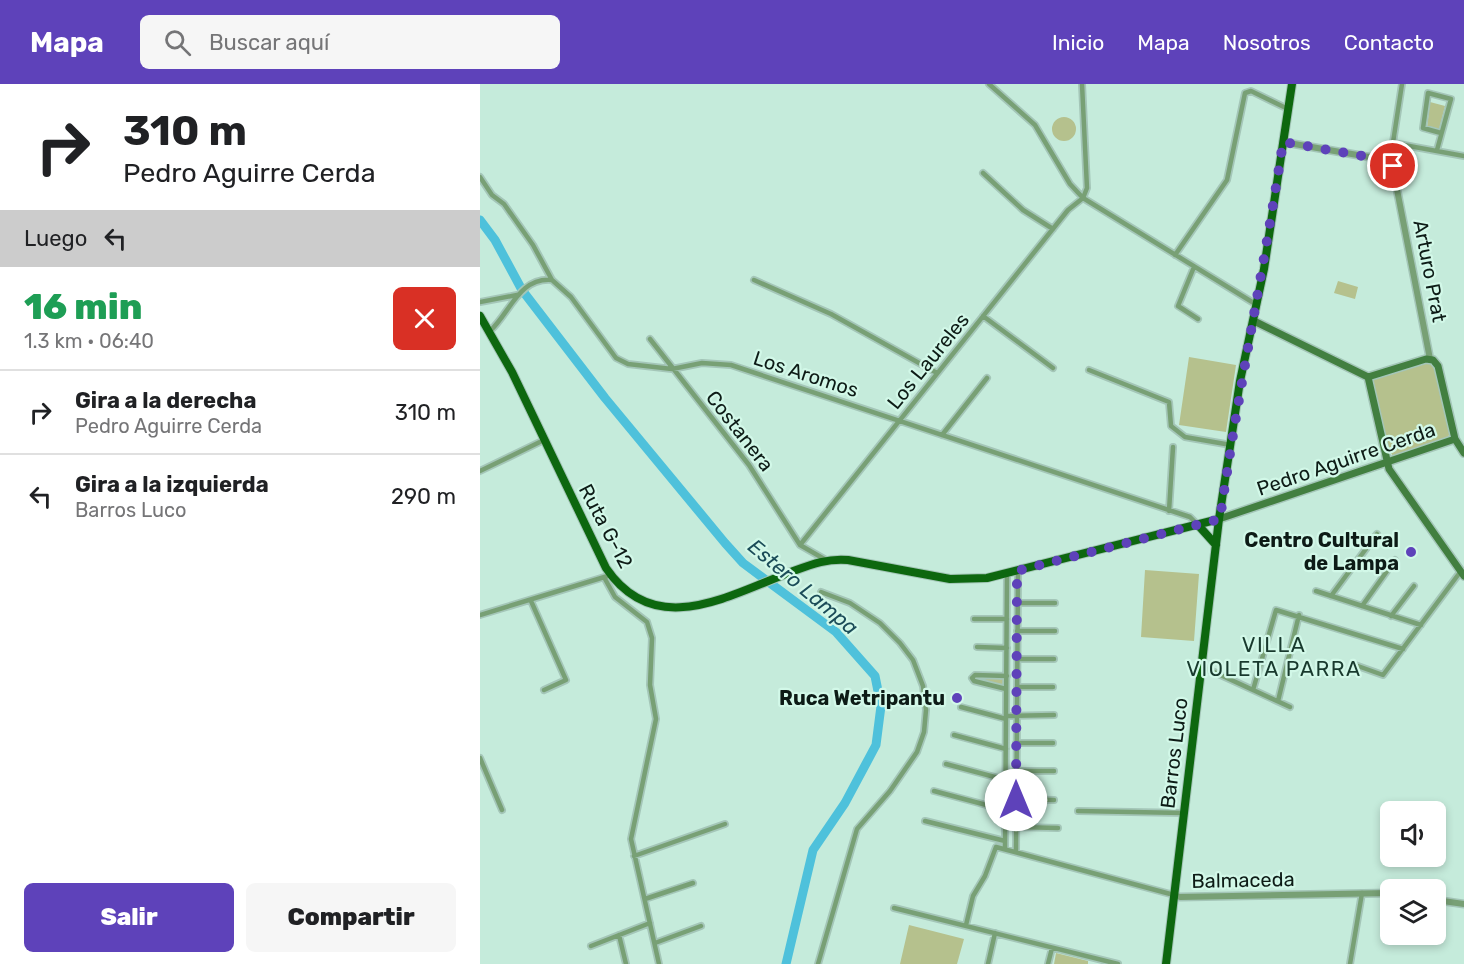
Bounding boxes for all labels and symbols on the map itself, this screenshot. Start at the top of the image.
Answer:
pin [1367,140,1418,191]
street label: Arturo Prat [1408,218,1452,324]
street label: Los Laureles [882,308,974,414]
street label: Los Aromos [751,346,861,402]
street label: Costanera [701,386,779,476]
street label: Pedro Aguirre Cerda [1254,417,1438,501]
street label: Ruta G-12 [574,480,638,572]
place label: Centro Cultural de Lampa [1244,528,1399,575]
water label: Estero Lampa [743,533,863,640]
marker: Centro Cultural de Lampa [1404,545,1418,559]
district label: VILLA VIOLETA PARRA [1186,632,1362,681]
place label: Ruca Wetripantu [779,686,945,710]
marker: Ruca Wetripantu [950,691,964,705]
street label: Barros Luco [1155,696,1193,810]
position arrow [984,768,1048,832]
street label: Balmaceda [1191,867,1295,893]

